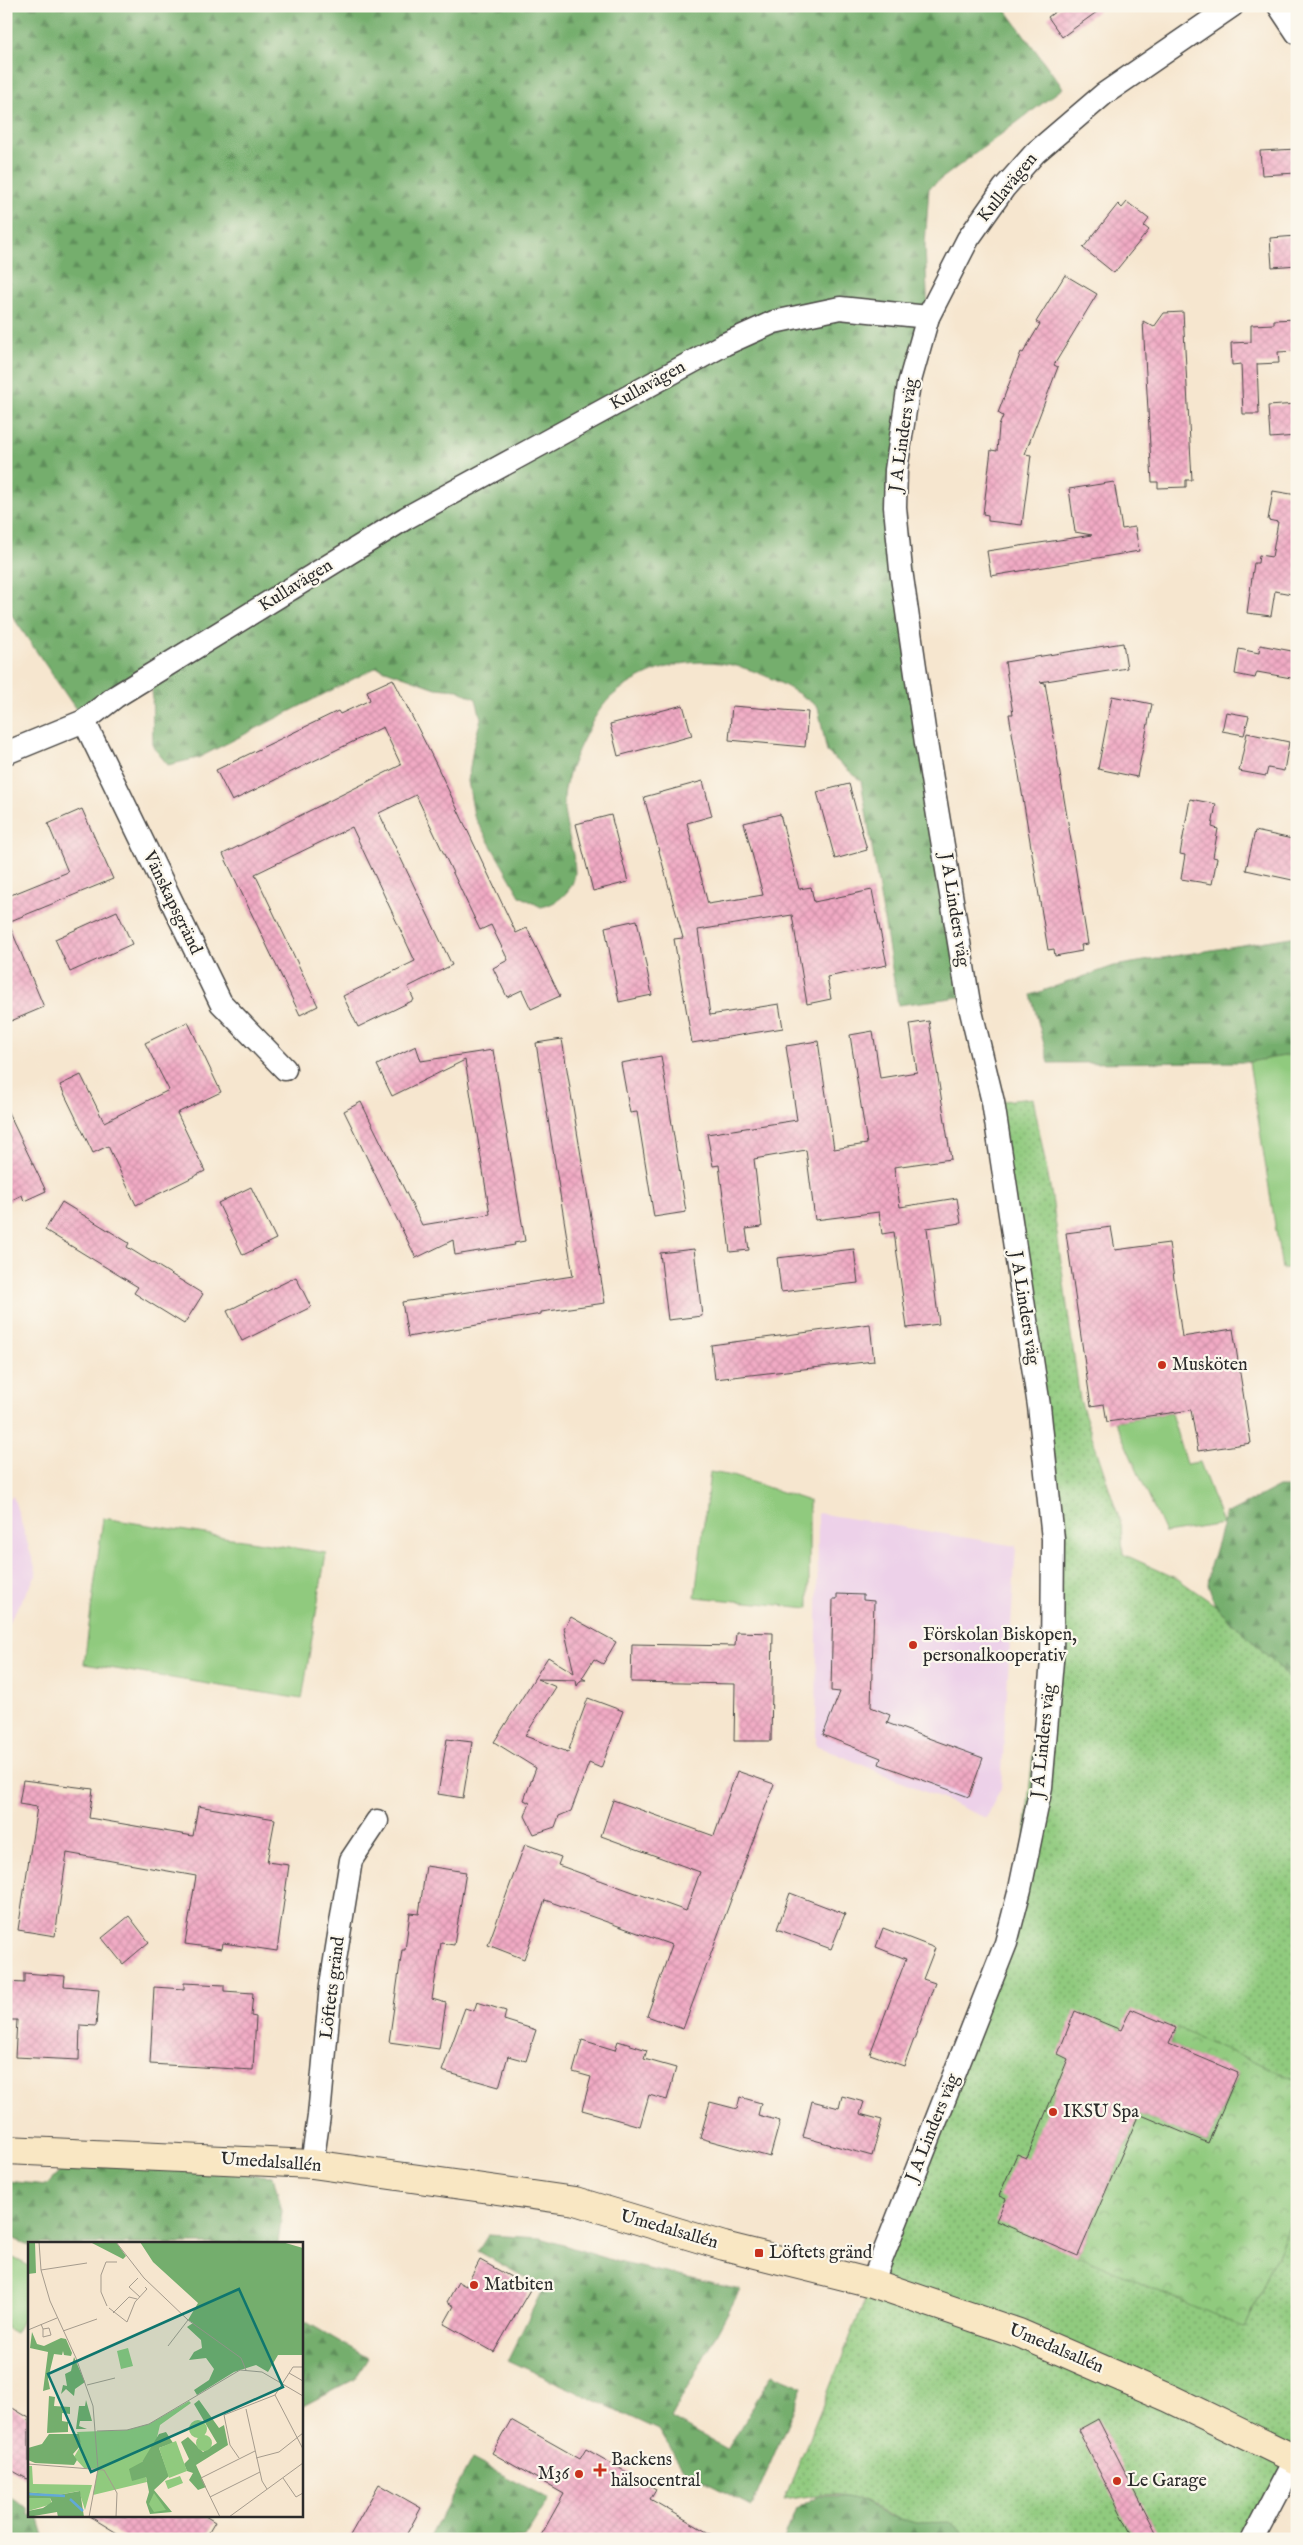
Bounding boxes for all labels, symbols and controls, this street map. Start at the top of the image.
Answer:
street label: Kullavägen [973,148,1043,228]
street label: Kullavägen [606,356,690,416]
street label: J A Linders väg [884,376,923,495]
street label: Kullavägen [255,554,338,618]
street label: Vänskapsgränd [137,847,207,959]
street label: J A Linders väg [933,850,974,969]
street label: J A Linders väg [1003,1248,1044,1367]
place label: Musköten [1172,1354,1248,1377]
marker: Musköten [1156,1359,1168,1371]
place label: Förskolan Biskopen, personalkooperativ [923,1624,1077,1668]
marker: Förskolan Biskopen, personalkooperativ [907,1639,919,1651]
street label: J A Linders väg [1026,1682,1061,1801]
street label: Löftets gränd [315,1935,351,2041]
street label: J A Linders väg [900,2070,965,2187]
place label: IKSU Spa [1063,2101,1139,2124]
marker: IKSU Spa [1047,2106,1059,2118]
street label: Umedalsallén [220,2148,323,2178]
street label: Umedalsallén [617,2205,721,2255]
inset map [28,2242,302,2518]
place label: Löftets gränd [769,2242,873,2265]
marker: Löftets gränd [753,2247,765,2259]
place label: Matbiten [484,2274,554,2297]
marker: Matbiten [468,2279,480,2291]
street label: Umedalsallén [1005,2319,1107,2379]
place label: Backens hälsocentral [611,2449,700,2493]
place label: M36 [538,2463,569,2486]
marker: Backens hälsocentral [593,2463,607,2477]
marker: M36 [573,2468,585,2480]
place label: Le Garage [1127,2470,1207,2493]
marker: Le Garage [1111,2475,1123,2487]

